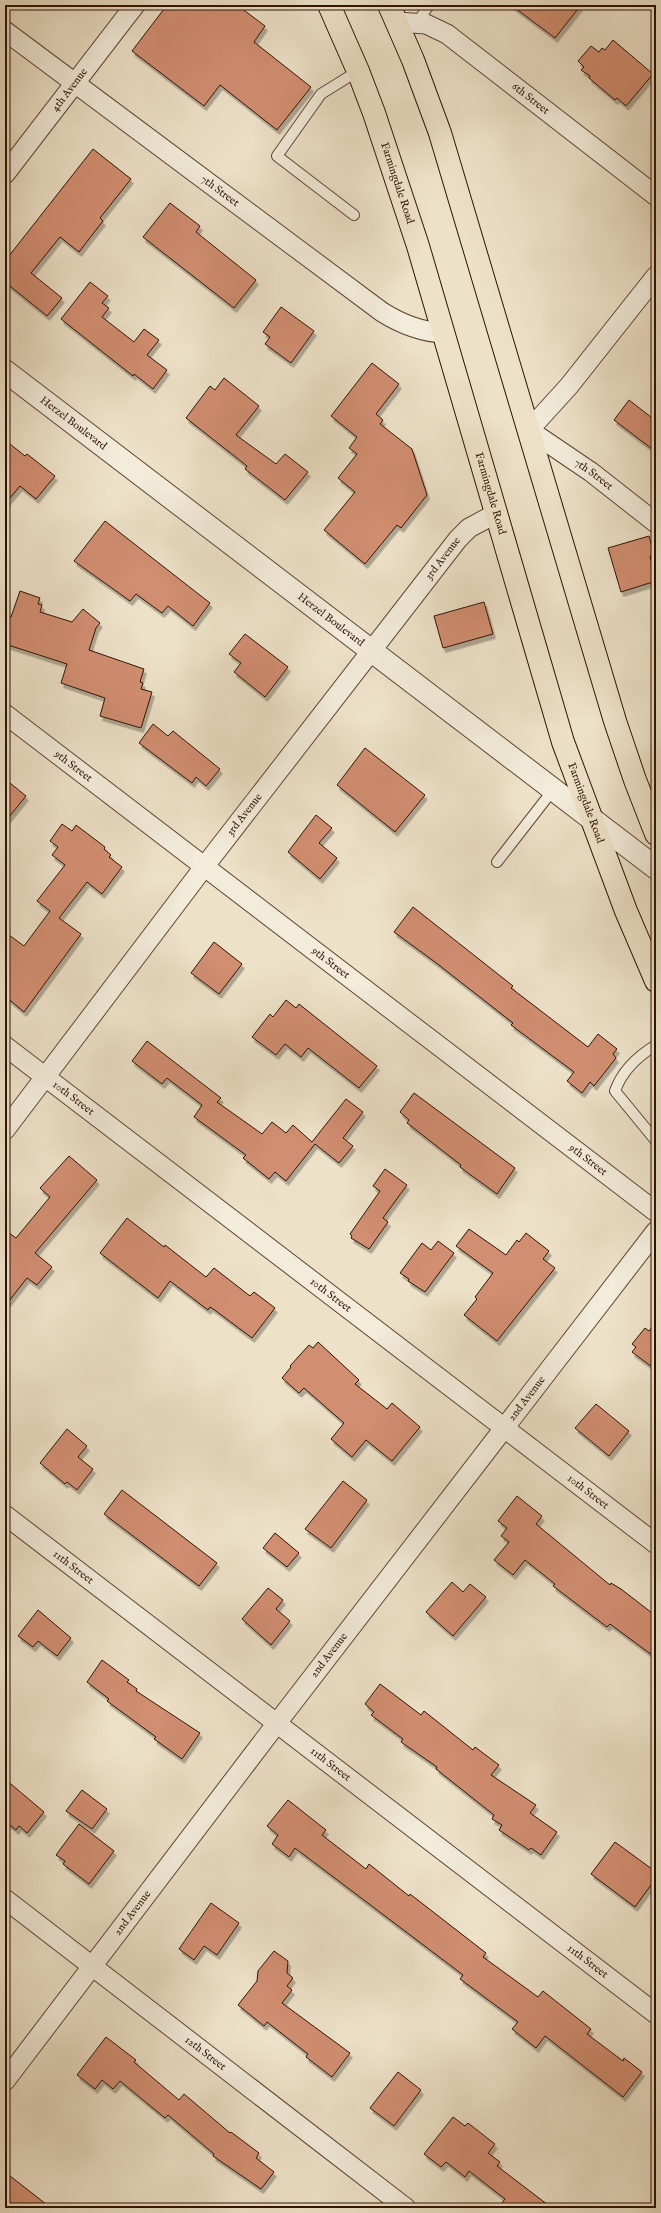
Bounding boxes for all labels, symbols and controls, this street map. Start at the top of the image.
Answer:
street label: 4th Avenue [48,65,91,115]
street label: 6th Street [509,80,552,118]
street label: Farmingdale Road [377,141,417,226]
street label: 7th Street [198,172,242,210]
street label: Herzel Boulevard [37,393,110,453]
street label: Farmingdale Road [472,451,509,536]
street label: 7th Street [571,456,616,494]
street label: 3rd Avenue [422,534,464,583]
street label: Herzel Boulevard [295,590,367,650]
street label: 9th Street [51,747,95,785]
street label: Farmingdale Road [564,761,607,845]
street label: 3rd Avenue [224,791,265,839]
street label: 9th Street [308,944,353,982]
street label: 10th Street [50,1078,97,1119]
street label: 9th Street [565,1140,610,1179]
street label: 10th Street [307,1275,354,1316]
street label: 2nd Avenue [505,1373,549,1424]
street label: 10th Street [564,1472,612,1513]
street label: 11th Street [50,1547,97,1587]
street label: 2nd Avenue [307,1630,351,1681]
street label: 11th Street [307,1744,354,1785]
street label: 2nd Avenue [111,1888,154,1938]
street label: 11th Street [564,1941,611,1982]
street label: 12th Street [182,2033,229,2074]

